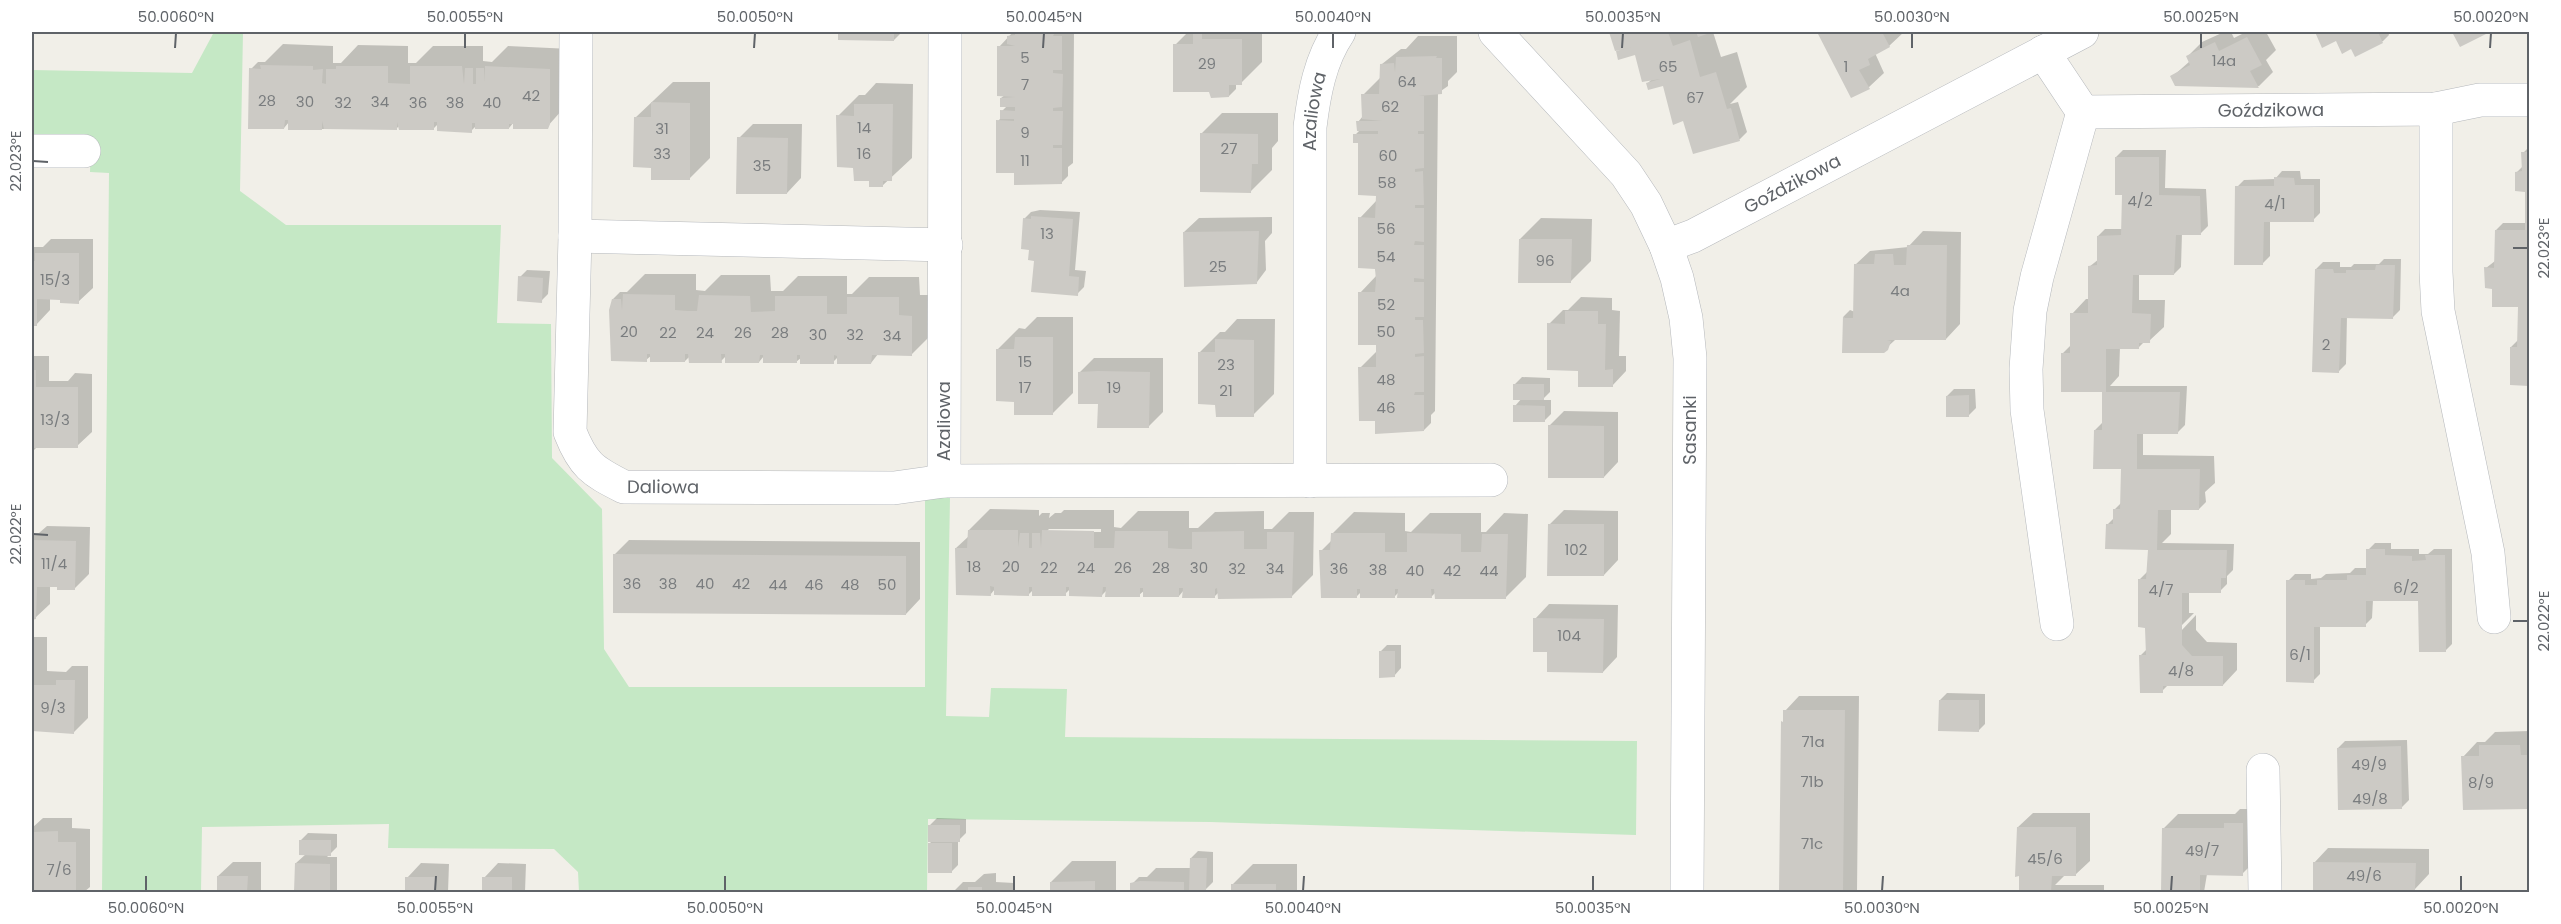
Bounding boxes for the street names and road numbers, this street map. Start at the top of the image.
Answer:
street label: Azaliowa [1297,69,1332,151]
street label: Goździkowa [2218,97,2324,123]
street label: Goździkowa [1739,148,1845,219]
street label: Azaliowa [931,381,956,461]
street label: Sasanki [1677,395,1702,465]
street label: Daliowa [627,474,699,499]

